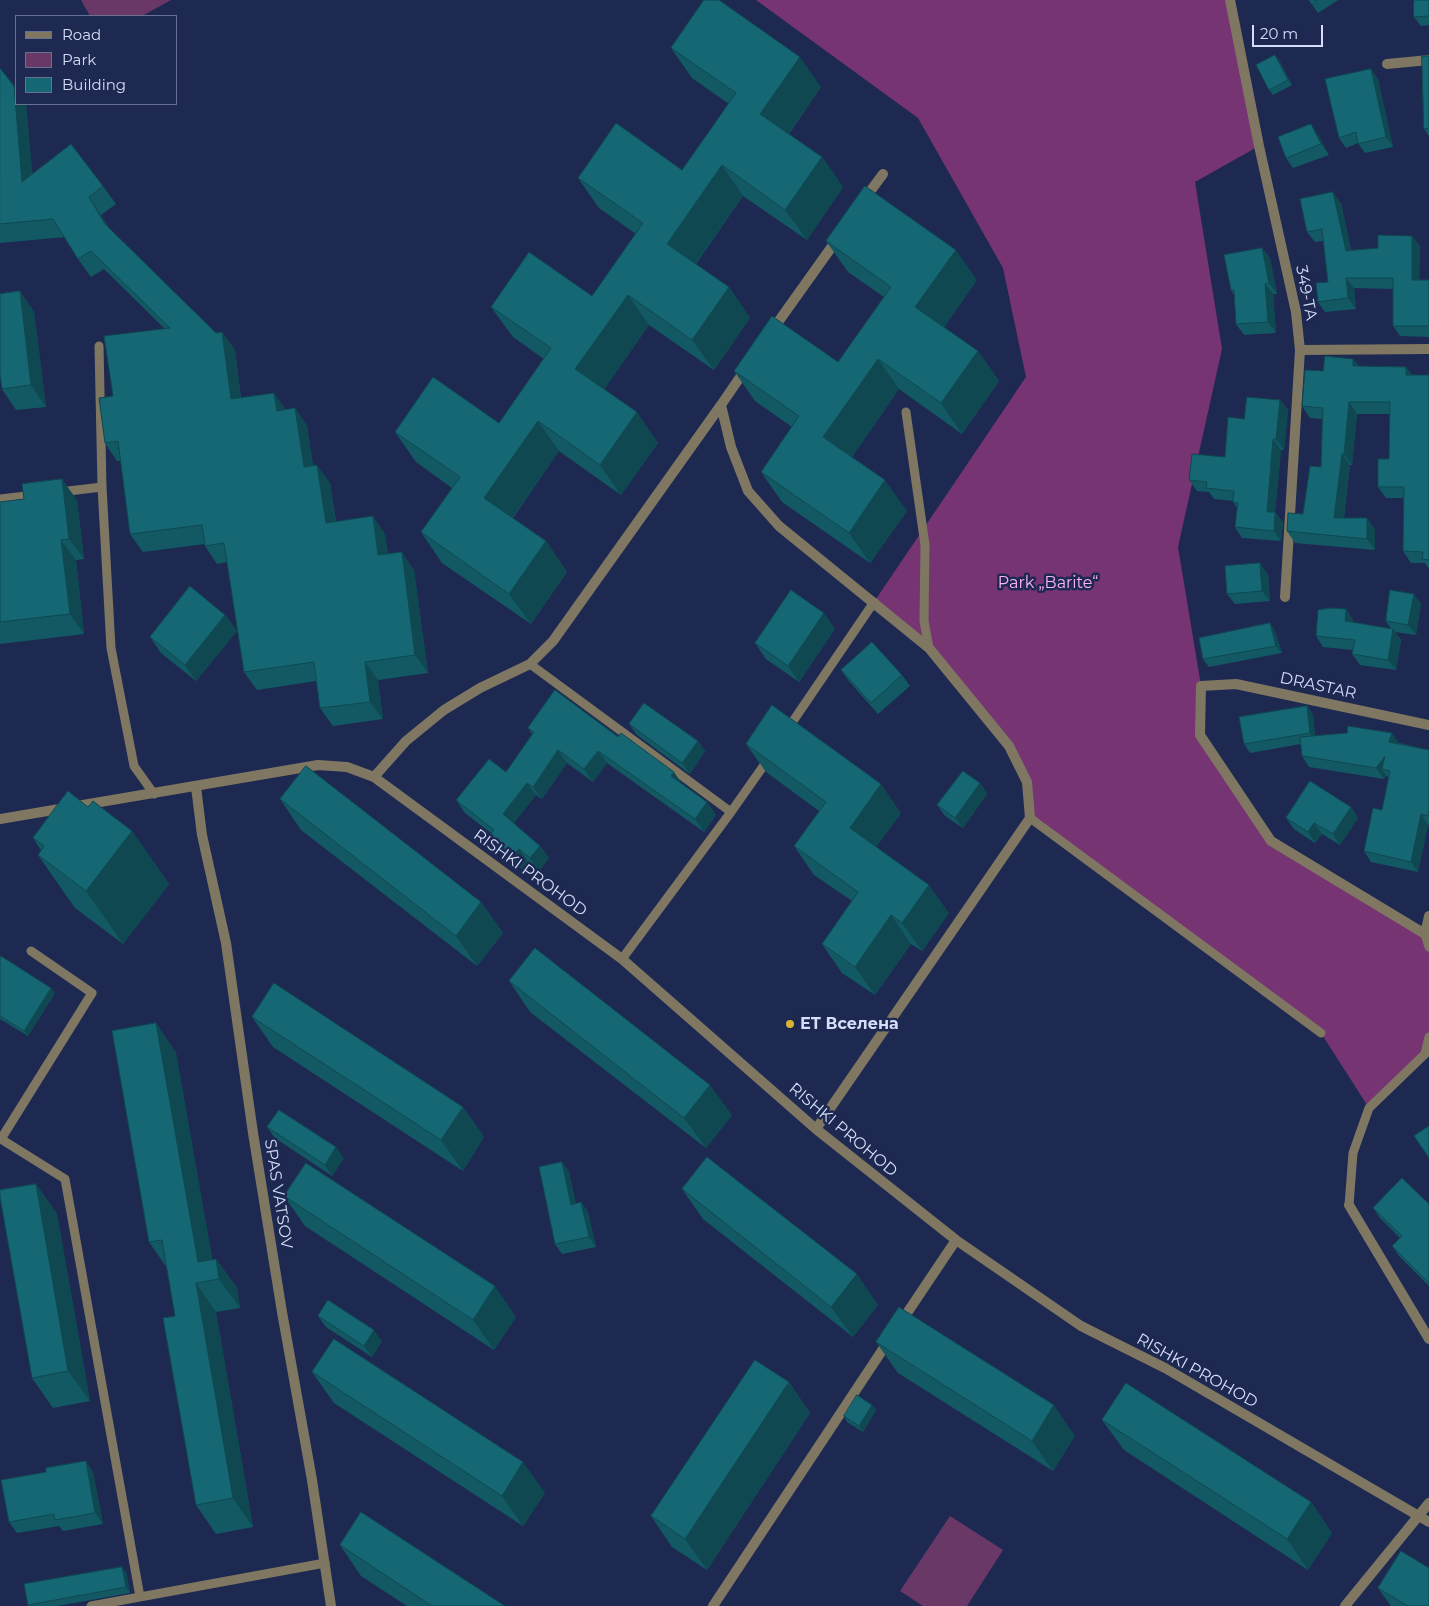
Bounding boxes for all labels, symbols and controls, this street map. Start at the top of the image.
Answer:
legend [15,15,178,105]
scale bar [1254,15,1325,47]
text: 20 m [1260,24,1298,43]
text: Road [62,25,101,44]
text: Park [62,50,96,69]
text: Building [62,75,126,94]
street label: 349-ТА [1291,264,1321,322]
park label: Park „Barite“ [998,573,1098,593]
street label: DRASTAR [1278,669,1358,703]
street label: RISHKI PROHOD [469,825,591,921]
place label: ЕТ Вселена [800,1014,899,1034]
marker: ЕТ Вселена [784,1018,796,1030]
street label: RISHKI PROHOD [785,1079,901,1181]
street label: SPAS VATSOV [260,1138,296,1250]
street label: RISHKI PROHOD [1133,1330,1261,1412]

